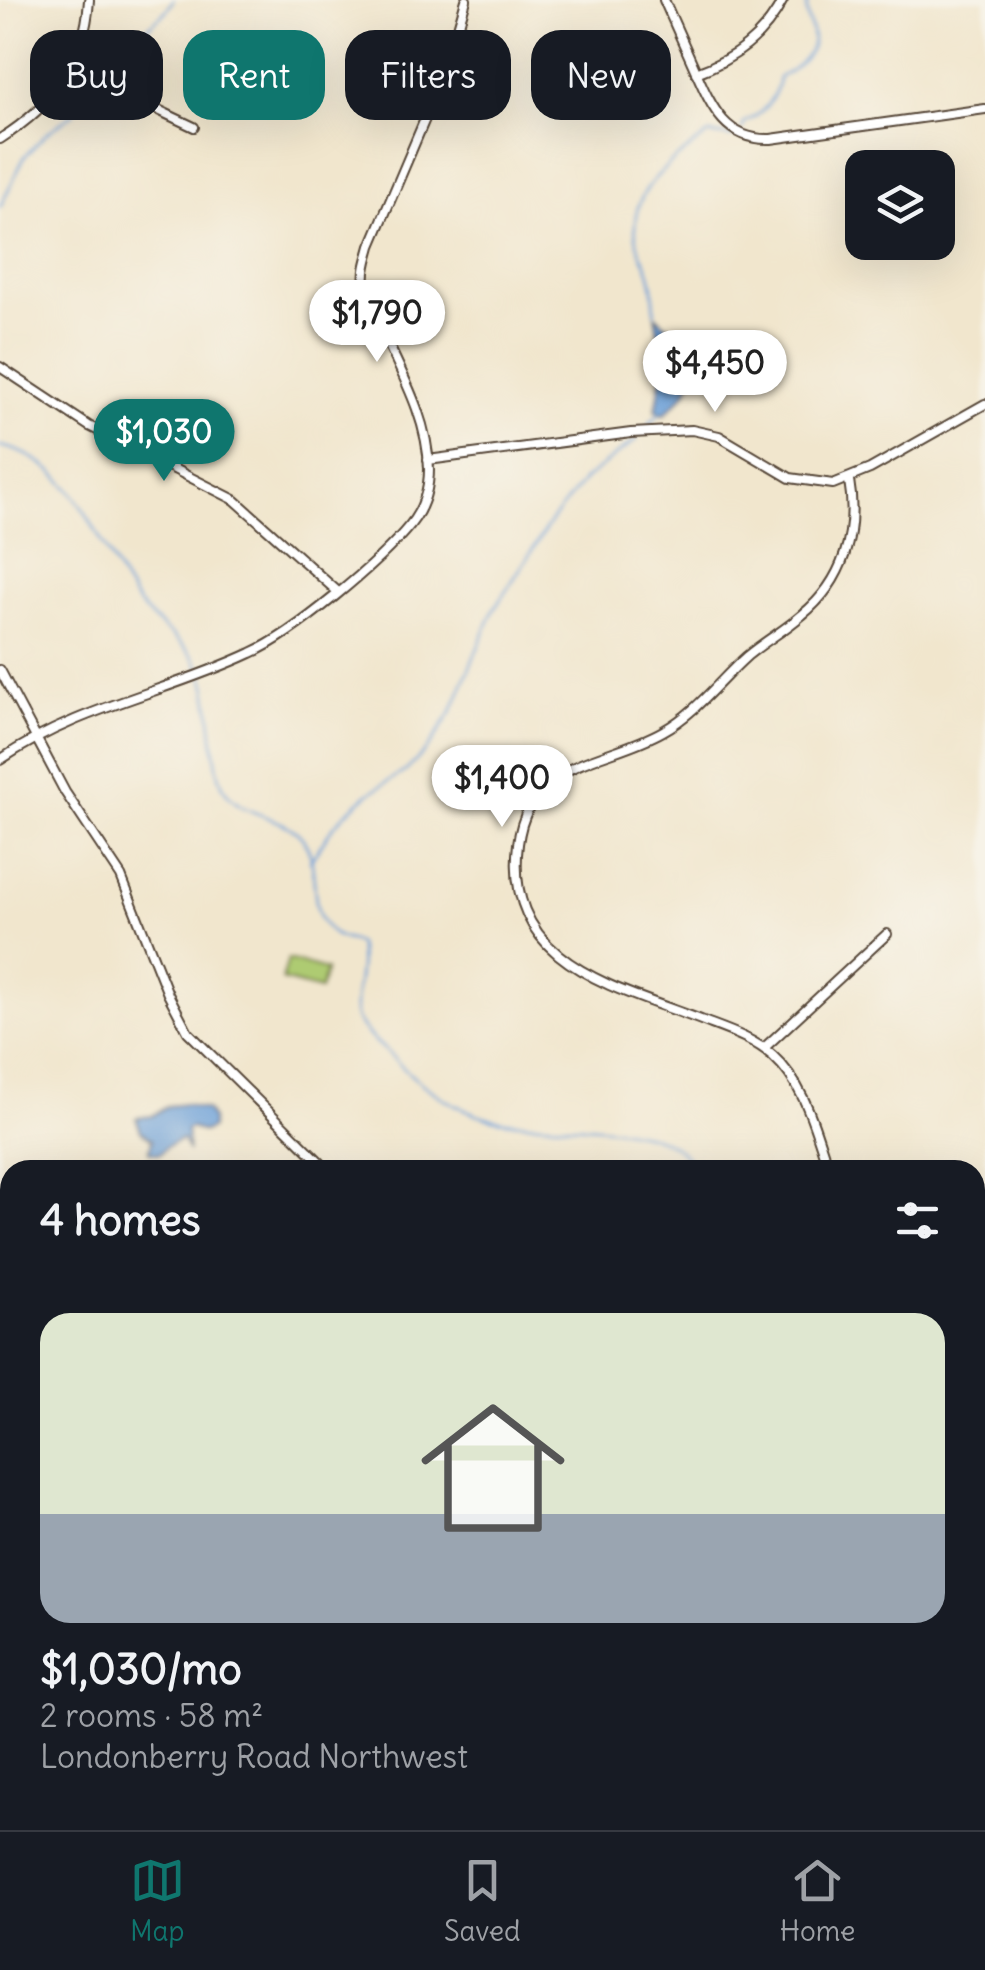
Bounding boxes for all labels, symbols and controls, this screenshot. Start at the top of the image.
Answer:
chip: Buy [30,30,163,120]
chip: Rent [183,30,325,120]
chip: Filters [345,30,511,120]
chip: New [531,30,671,120]
map controls [845,150,955,260]
button: layers [845,150,955,260]
pin: $1,790 [296,280,458,365]
text: $1,790 [331,292,423,333]
pin: $4,450 [634,330,796,415]
text: $4,450 [665,342,765,383]
pin: $1,030 [83,399,245,484]
text: $1,030 [116,411,212,452]
pin: $1,400 [421,745,583,830]
text: $1,400 [454,757,550,798]
icon: filters [890,1193,945,1248]
text: 4 homes [40,1194,201,1246]
icon: home [403,1378,583,1558]
text: $1,030/mo [40,1643,242,1695]
text: 2 rooms · 58 m² [40,1695,263,1736]
text: Londonberry Road Northwest [40,1736,468,1777]
tab: Map [130,1853,185,1949]
tab: Saved [444,1853,521,1949]
tab: Home [780,1853,855,1949]

